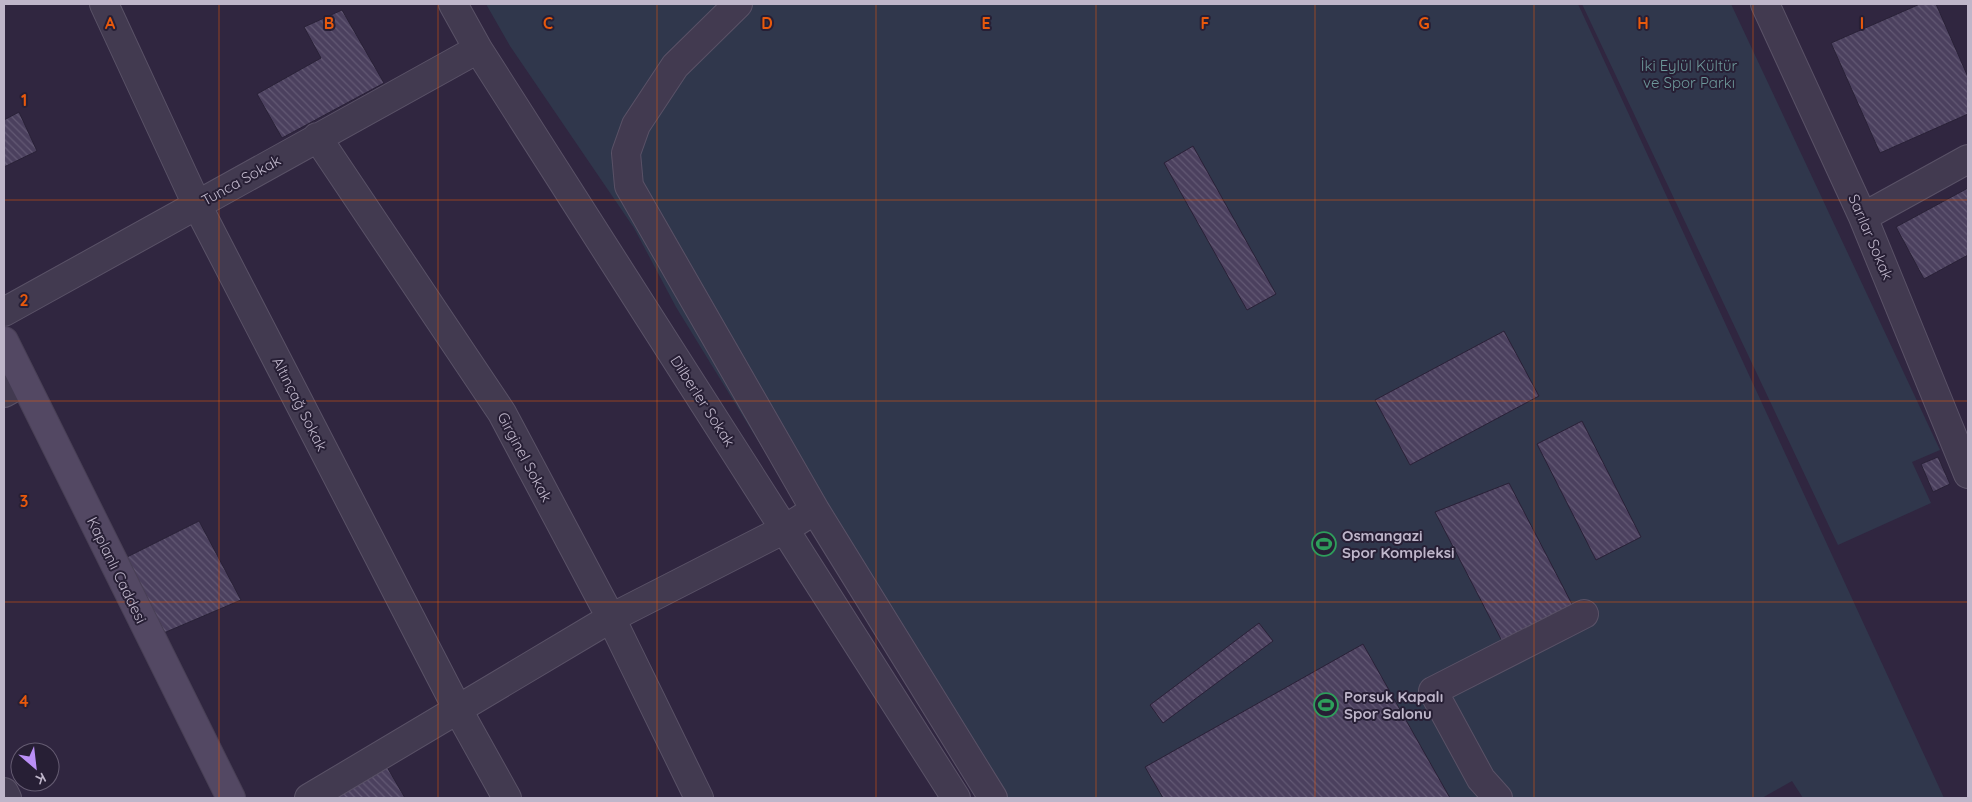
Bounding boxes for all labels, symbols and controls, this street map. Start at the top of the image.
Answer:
text: A [105,13,116,33]
text: B [324,13,334,33]
text: C [543,13,553,33]
text: D [761,13,773,33]
text: E [981,13,991,33]
text: F [1201,13,1210,33]
text: G [1418,13,1430,33]
text: H [1637,13,1649,33]
text: I [1860,13,1864,33]
park label: İki Eylül Kültür ve Spor Parkı [1641,56,1738,92]
text: 1 [21,90,27,110]
street label: Tunca Sokak [198,150,284,210]
street label: Sarılar Sokak [1844,191,1898,283]
text: 2 [19,290,29,310]
street label: Dilberler Sokak [666,352,740,450]
street label: Altınçağ Sokak [268,354,332,454]
street label: Girginel Sokak [493,409,557,505]
text: 3 [20,491,28,511]
street label: Kaplanlı Caddesi [83,514,151,626]
place label: Osmangazi Spor Kompleksi [1342,526,1455,562]
sports icon: Osmangazi Spor Kompleksi [1311,531,1337,557]
place label: Porsuk Kapalı Spor Salonu [1344,687,1443,723]
text: 4 [19,691,29,711]
sports icon: Porsuk Kapalı Spor Salonu [1313,692,1339,718]
north arrow [10,742,60,792]
text: K [33,768,49,789]

